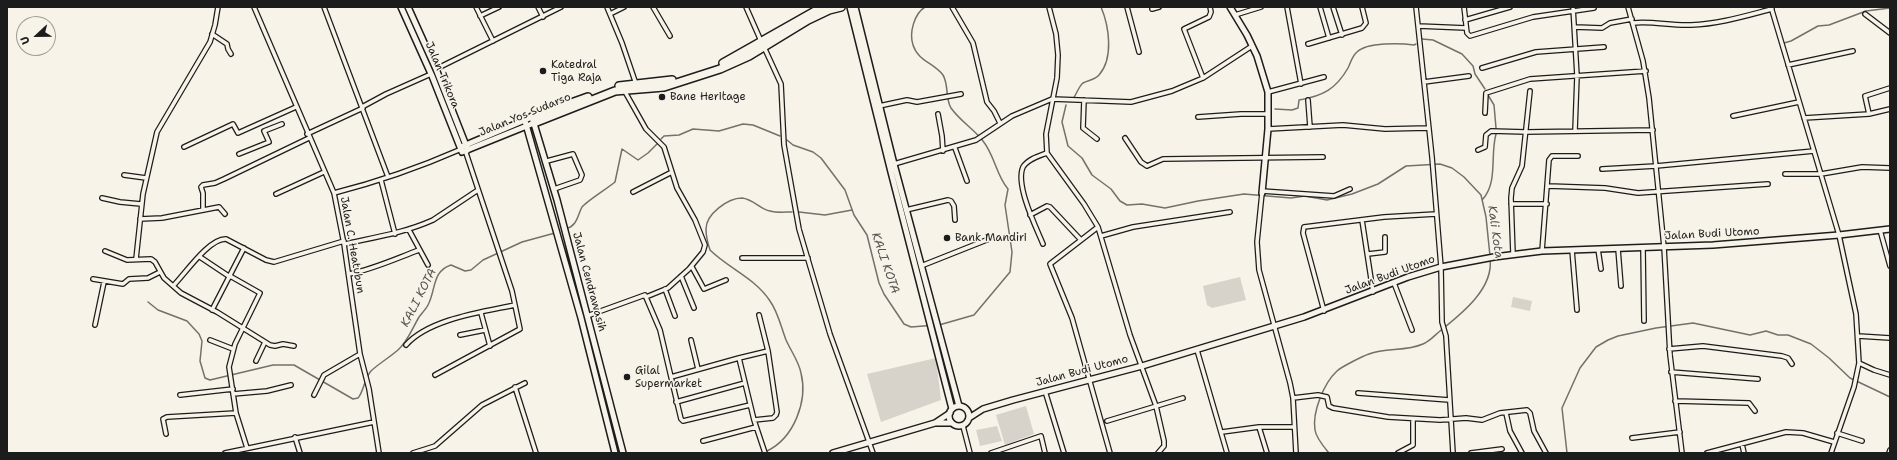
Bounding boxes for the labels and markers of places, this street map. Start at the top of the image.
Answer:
place label: Katedral Tiga Raja [551,58,602,84]
marker: Katedral Tiga Raja [538,66,548,76]
place label: Bane Heritage [670,90,746,104]
marker: Bane Heritage [657,92,667,102]
place label: Bank Mandiri [955,231,1027,245]
marker: Bank Mandiri [942,233,952,243]
place label: Gilal Supermarket [635,364,702,390]
marker: Gilal Supermarket [622,372,632,382]

